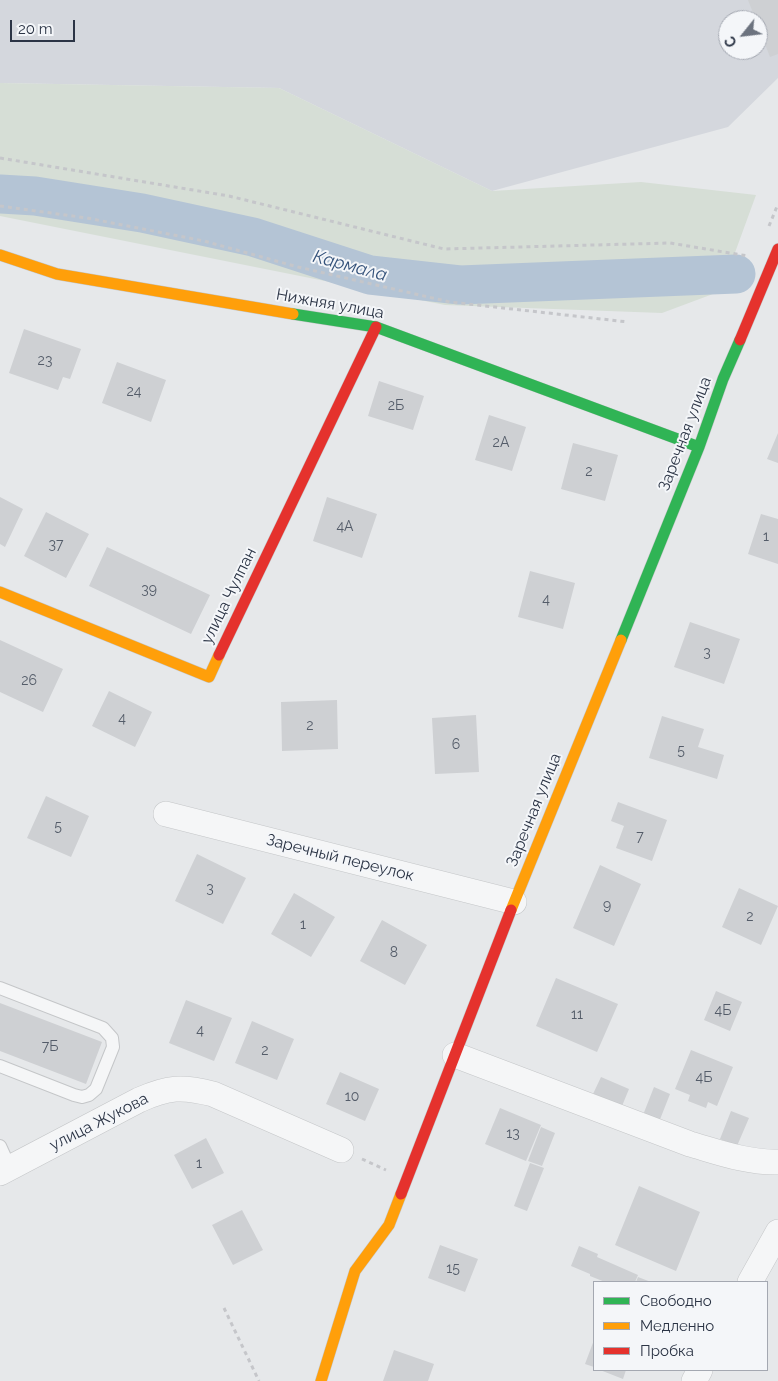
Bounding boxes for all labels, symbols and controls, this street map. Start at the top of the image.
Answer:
scale bar [12,10,78,42]
north arrow [718,10,768,60]
text: 20 m [18,20,53,38]
text: С [721,34,740,50]
water label: Кармала [311,246,389,286]
street label: Нижняя улица [275,285,385,323]
house number: 23 [38,353,52,369]
street label: Заречная улица [654,374,716,494]
house number: 24 [127,384,141,400]
house number: 2Б [388,398,404,414]
house number: 2А [493,435,509,451]
house number: 2 [585,464,593,480]
house number: 4А [336,519,354,535]
house number: 1 [763,529,769,545]
house number: 37 [49,537,63,553]
street label: улица Чулпан [197,545,261,647]
house number: 39 [141,582,157,598]
house number: 4 [542,592,550,608]
house number: 3 [703,645,711,661]
house number: 26 [21,673,37,689]
house number: 4 [118,711,126,727]
house number: 2 [306,718,314,734]
house number: 6 [452,737,460,753]
house number: 5 [677,743,685,759]
street label: Заречная улица [503,750,565,870]
house number: 5 [54,819,62,835]
house number: 7 [636,829,644,845]
street label: Заречный переулок [264,830,416,886]
house number: 3 [206,881,214,897]
house number: 9 [603,898,611,914]
house number: 2 [746,909,754,925]
house number: 1 [300,917,306,933]
house number: 8 [390,945,398,961]
house number: 4Б [715,1003,731,1019]
house number: 11 [571,1007,583,1023]
house number: 4 [196,1023,204,1039]
house number: 7Б [42,1039,58,1055]
house number: 2 [261,1043,269,1059]
house number: 4Б [696,1070,712,1086]
street label: улица Жукова [47,1089,151,1155]
house number: 10 [345,1089,359,1105]
house number: 13 [506,1126,520,1142]
house number: 1 [196,1156,202,1172]
house number: 15 [446,1261,460,1277]
legend [593,1281,768,1371]
text: Свободно [640,1292,712,1310]
text: Медленно [640,1317,714,1335]
text: Пробка [640,1342,694,1360]

